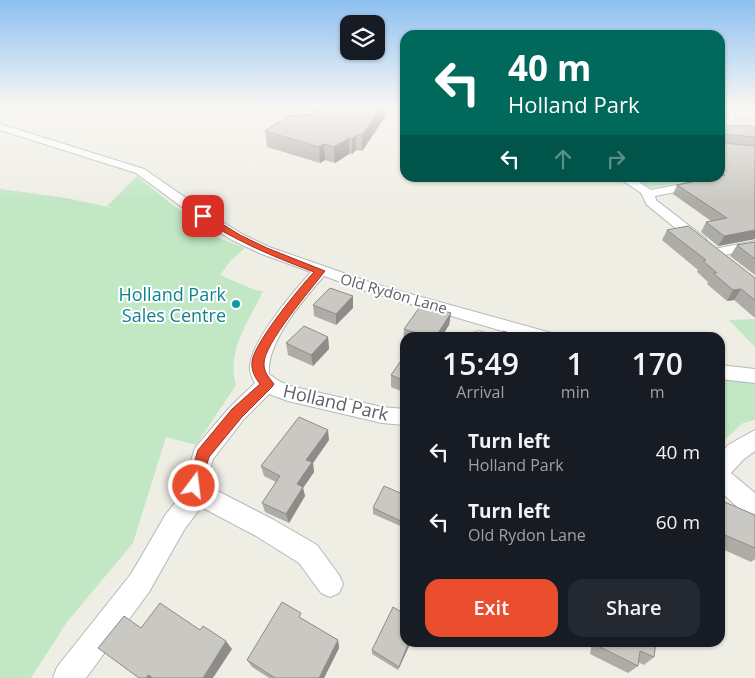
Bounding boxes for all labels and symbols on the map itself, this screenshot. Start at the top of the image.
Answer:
pin [182,195,224,237]
street label: Old Rydon Lane [338,268,450,318]
place label: Holland Park Sales Centre [118,282,227,327]
marker: Holland Park Sales Centre [230,298,242,310]
street label: Holland Park [281,378,392,426]
position arrow [167,459,219,511]

